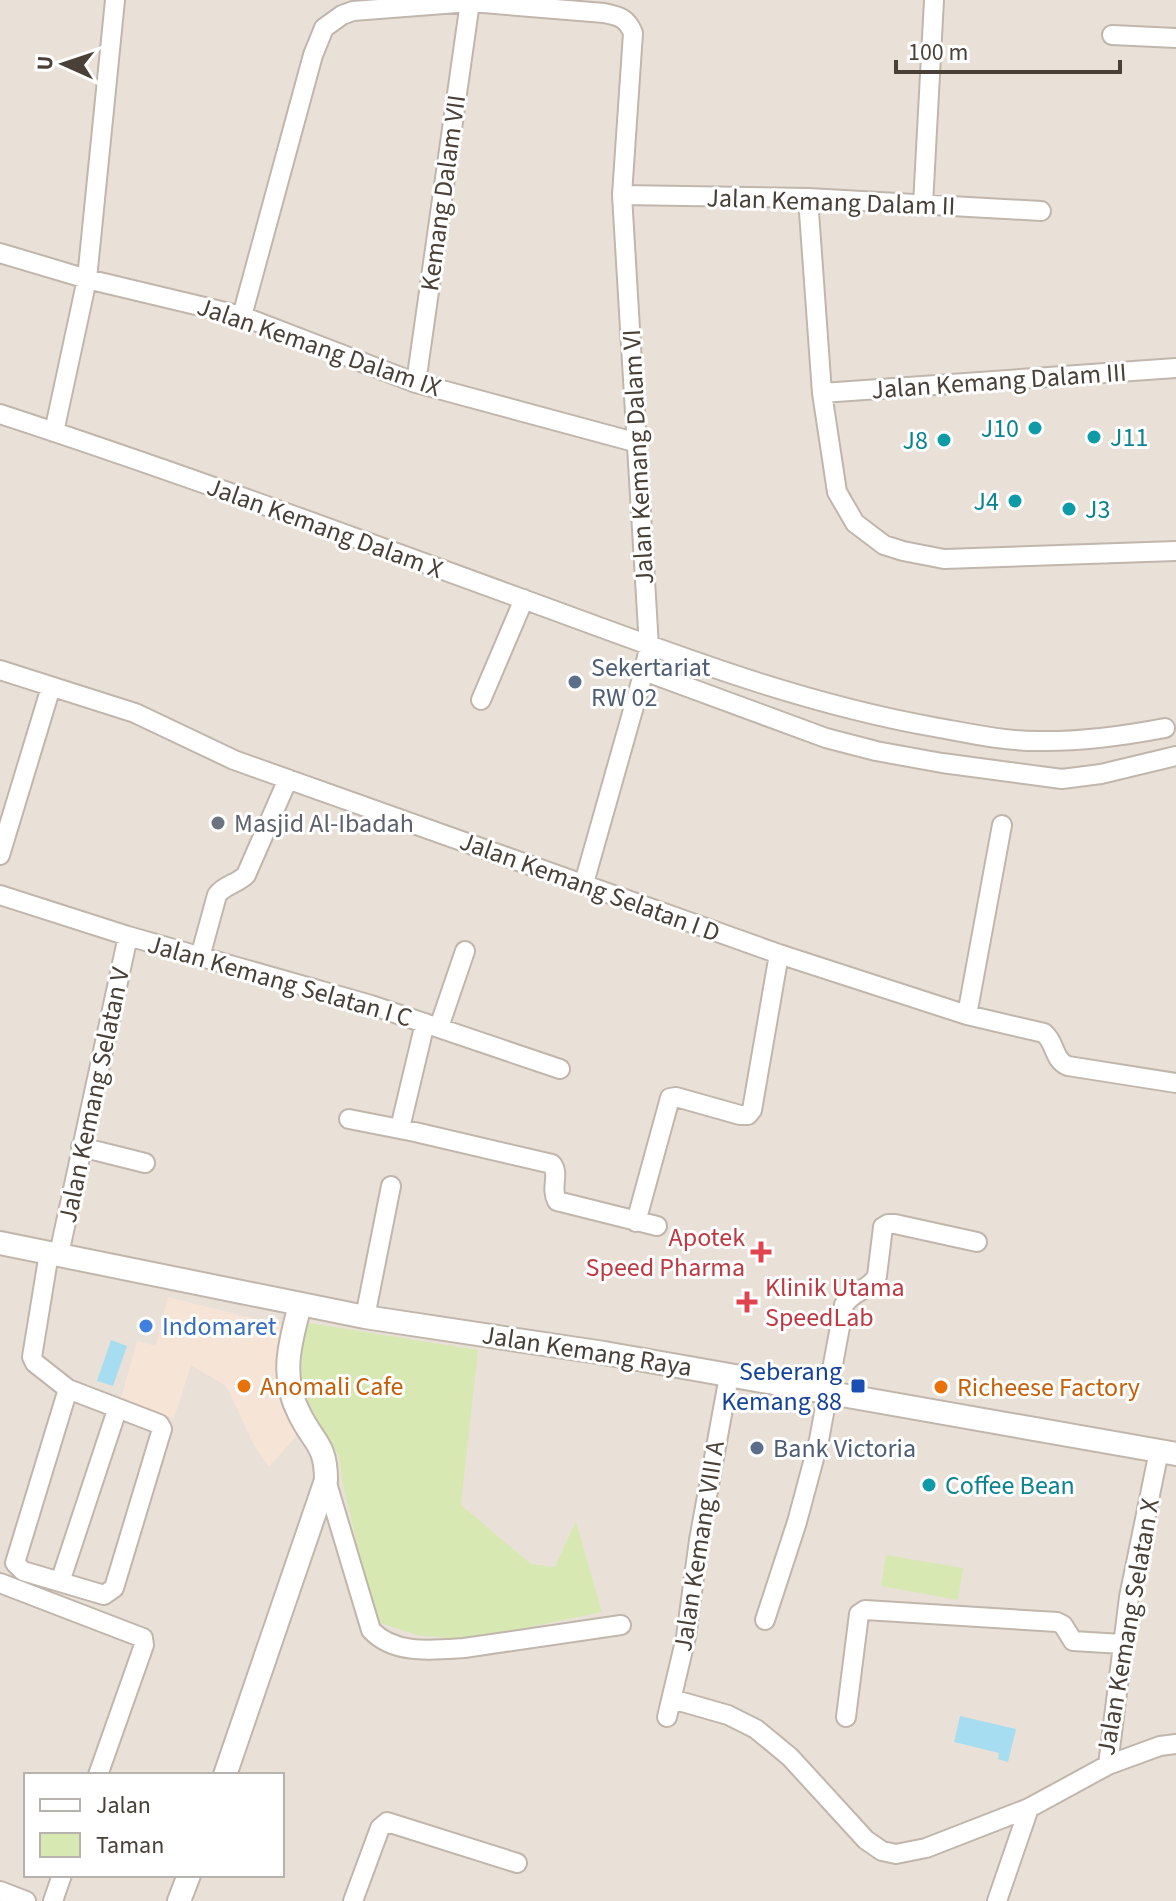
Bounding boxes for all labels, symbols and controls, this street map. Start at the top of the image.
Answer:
north arrow [24,24,104,104]
scale bar [896,24,1120,74]
text: 100 m [908,35,968,70]
text: U [29,55,61,71]
street label: Kemang Dalam VII [411,93,475,293]
street label: Jalan Kemang Dalam II [706,179,956,225]
street label: Jalan Kemang Dalam IX [192,288,446,406]
street label: Jalan Kemang Dalam VI [613,328,663,586]
street label: Jalan Kemang Dalam III [870,354,1128,408]
place label: J10 [981,410,1019,447]
marker: J10 [1026,419,1044,437]
place label: J11 [1110,419,1148,456]
place label: J8 [903,422,928,459]
marker: J11 [1085,428,1103,446]
marker: J8 [935,431,953,449]
street label: Jalan Kemang Dalam X [202,468,448,588]
place label: J4 [974,483,999,520]
place label: J3 [1085,491,1110,528]
marker: J4 [1006,492,1024,510]
marker: J3 [1060,500,1078,518]
place label: Sekertariat RW 02 [591,649,711,716]
marker: Sekertariat RW 02 [566,673,584,691]
place label: Masjid Al-Ibadah [234,805,414,842]
marker: Masjid Al-Ibadah [209,814,227,832]
street label: Jalan Kemang Selatan I D [455,823,725,951]
street label: Jalan Kemang Selatan I C [143,926,417,1036]
street label: Jalan Kemang Selatan V [49,963,139,1226]
place label: Apotek Speed Pharma [586,1219,745,1286]
marker: Apotek Speed Pharma [752,1243,770,1261]
place label: Klinik Utama SpeedLab [765,1269,905,1336]
marker: Klinik Utama SpeedLab [736,1291,758,1313]
place label: Indomaret [162,1308,277,1345]
street label: Jalan Kemang Raya [479,1316,695,1386]
marker: Indomaret [137,1317,155,1335]
place label: Seberang Kemang 88 [721,1353,842,1420]
place label: Anomali Cafe [260,1368,404,1405]
place label: Richeese Factory [957,1369,1140,1406]
marker: Anomali Cafe [235,1377,253,1395]
marker: Seberang Kemang 88 [849,1377,867,1395]
marker: Richeese Factory [932,1378,950,1396]
place label: Bank Victoria [773,1430,916,1467]
street label: Jalan Kemang VIII A [664,1437,734,1654]
marker: Bank Victoria [748,1439,766,1457]
place label: Coffee Bean [945,1467,1075,1504]
marker: Coffee Bean [920,1476,938,1494]
street label: Jalan Kemang Selatan X [1087,1496,1169,1758]
legend [24,1773,284,1877]
text: Jalan [96,1788,151,1823]
text: Taman [96,1828,164,1863]

